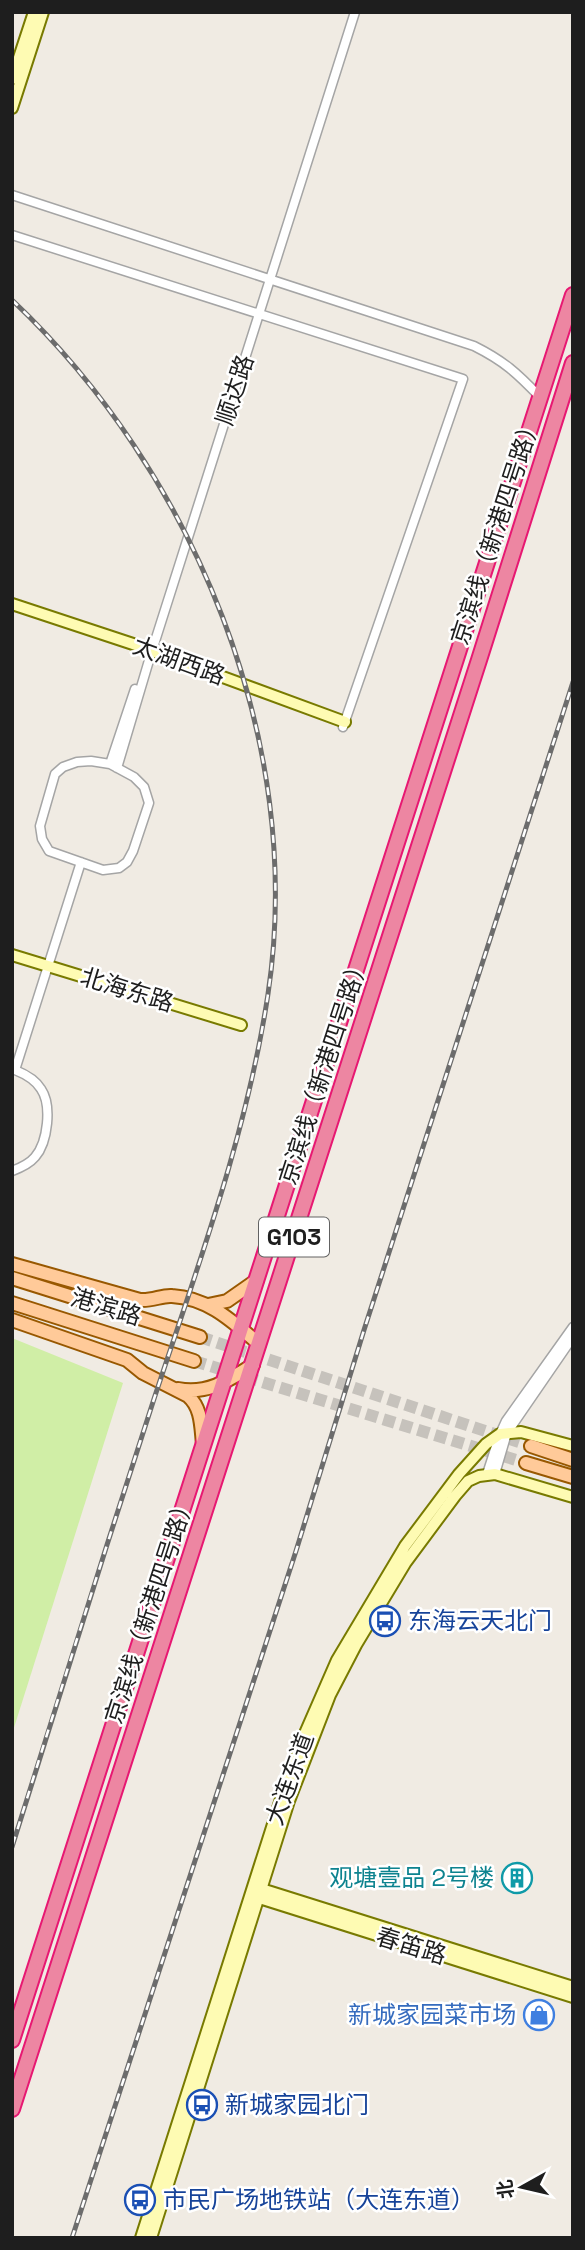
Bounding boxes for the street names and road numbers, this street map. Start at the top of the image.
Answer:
street label: 顺达路 [209,351,260,429]
street label: 京滨线（新港四号路） [444,411,547,649]
street label: 太湖西路 [129,630,230,692]
street label: 京滨线（新港四号路） [272,951,375,1189]
street label: 北海东路 [77,961,178,1018]
road number: G103 [259,1218,329,1256]
street label: 港滨路 [67,1281,145,1332]
street label: 京滨线（新港四号路） [98,1490,201,1728]
street label: 大连东道 [259,1728,321,1829]
street label: 春笛路 [372,1920,450,1971]

